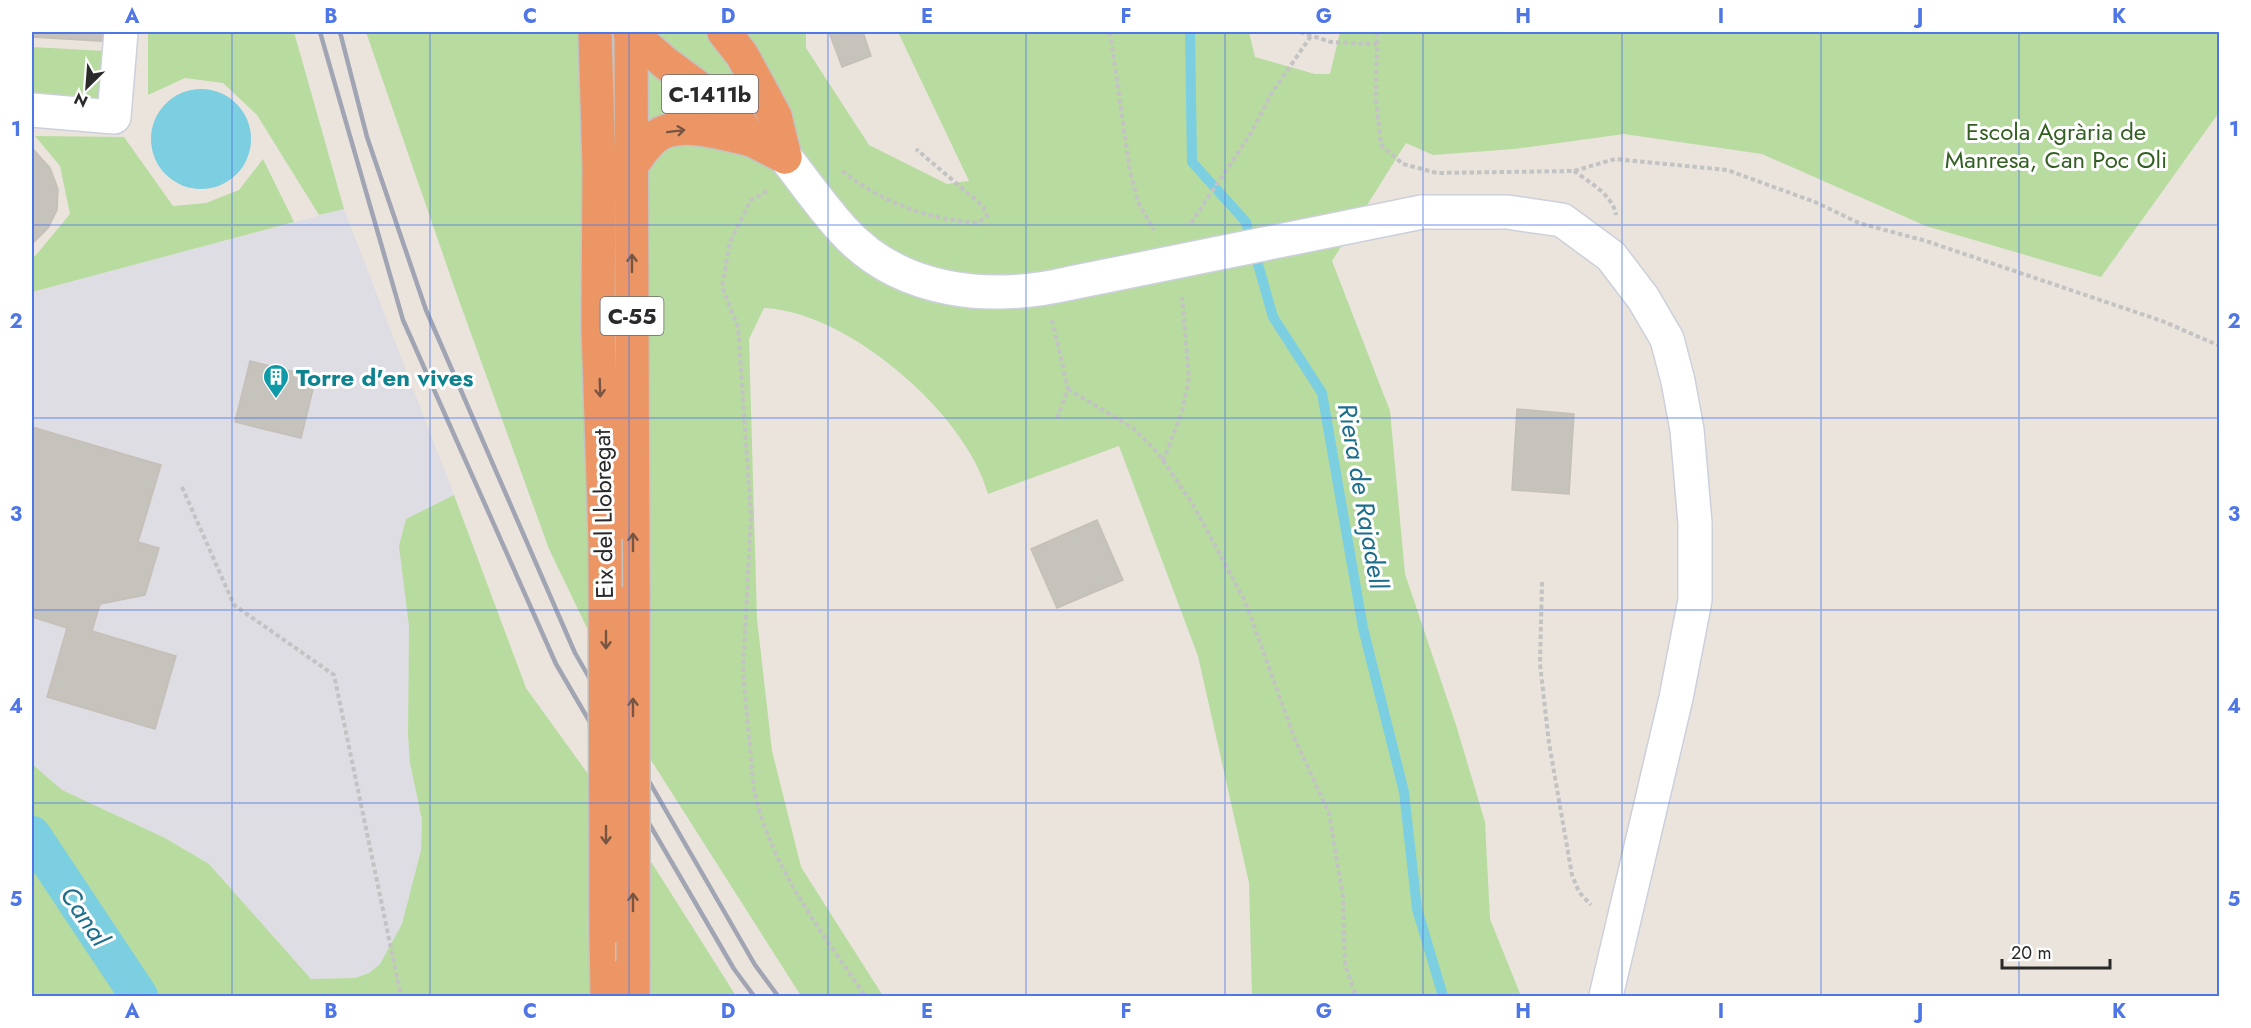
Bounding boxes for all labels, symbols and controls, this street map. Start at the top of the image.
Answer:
text: A [124,2,140,31]
text: B [324,2,338,31]
text: C [523,2,537,31]
text: D [721,2,735,31]
text: E [921,2,933,31]
text: F [1120,2,1132,31]
text: G [1316,2,1332,31]
text: H [1515,2,1531,31]
text: I [1718,2,1724,31]
text: J [1913,2,1923,31]
text: K [2112,2,2126,31]
north arrow [57,57,117,117]
road number: C-1411b [662,75,758,113]
text: N [70,87,91,113]
park label: Escola Agrària de Manresa, Can Poc Oli [1945,114,2167,177]
text: 1 [11,115,21,144]
text: 1 [2229,115,2239,144]
one-way arrow [666,125,685,136]
one-way arrow [626,253,638,273]
road number: C-55 [600,297,664,335]
text: 2 [9,307,23,336]
text: 2 [2227,307,2241,336]
place label: Torre d'en vives [296,360,474,395]
building icon: Torre d'en vives [261,362,291,400]
one-way arrow [594,377,605,397]
water label: Riera de Rajadell [1328,400,1398,593]
street label: Eix del Llobregat [584,429,622,599]
text: 3 [10,500,22,529]
text: 3 [2228,500,2240,529]
one-way arrow [627,532,639,552]
one-way arrow [600,629,612,649]
text: 4 [9,692,23,721]
text: 4 [2227,692,2241,721]
one-way arrow [627,698,639,718]
one-way arrow [600,824,612,844]
water label: Canal [51,878,120,955]
text: 5 [10,885,23,914]
text: 5 [2228,885,2241,914]
one-way arrow [627,893,639,913]
scale bar [2002,932,2110,970]
text: 20 m [2011,940,2051,966]
text: A [124,997,140,1026]
text: B [324,997,338,1026]
text: C [523,997,537,1026]
text: D [721,997,735,1026]
text: E [921,997,933,1026]
text: F [1120,997,1132,1026]
text: G [1316,997,1332,1026]
text: H [1515,997,1531,1026]
text: I [1718,997,1724,1026]
text: J [1913,997,1923,1026]
text: K [2112,997,2126,1026]

